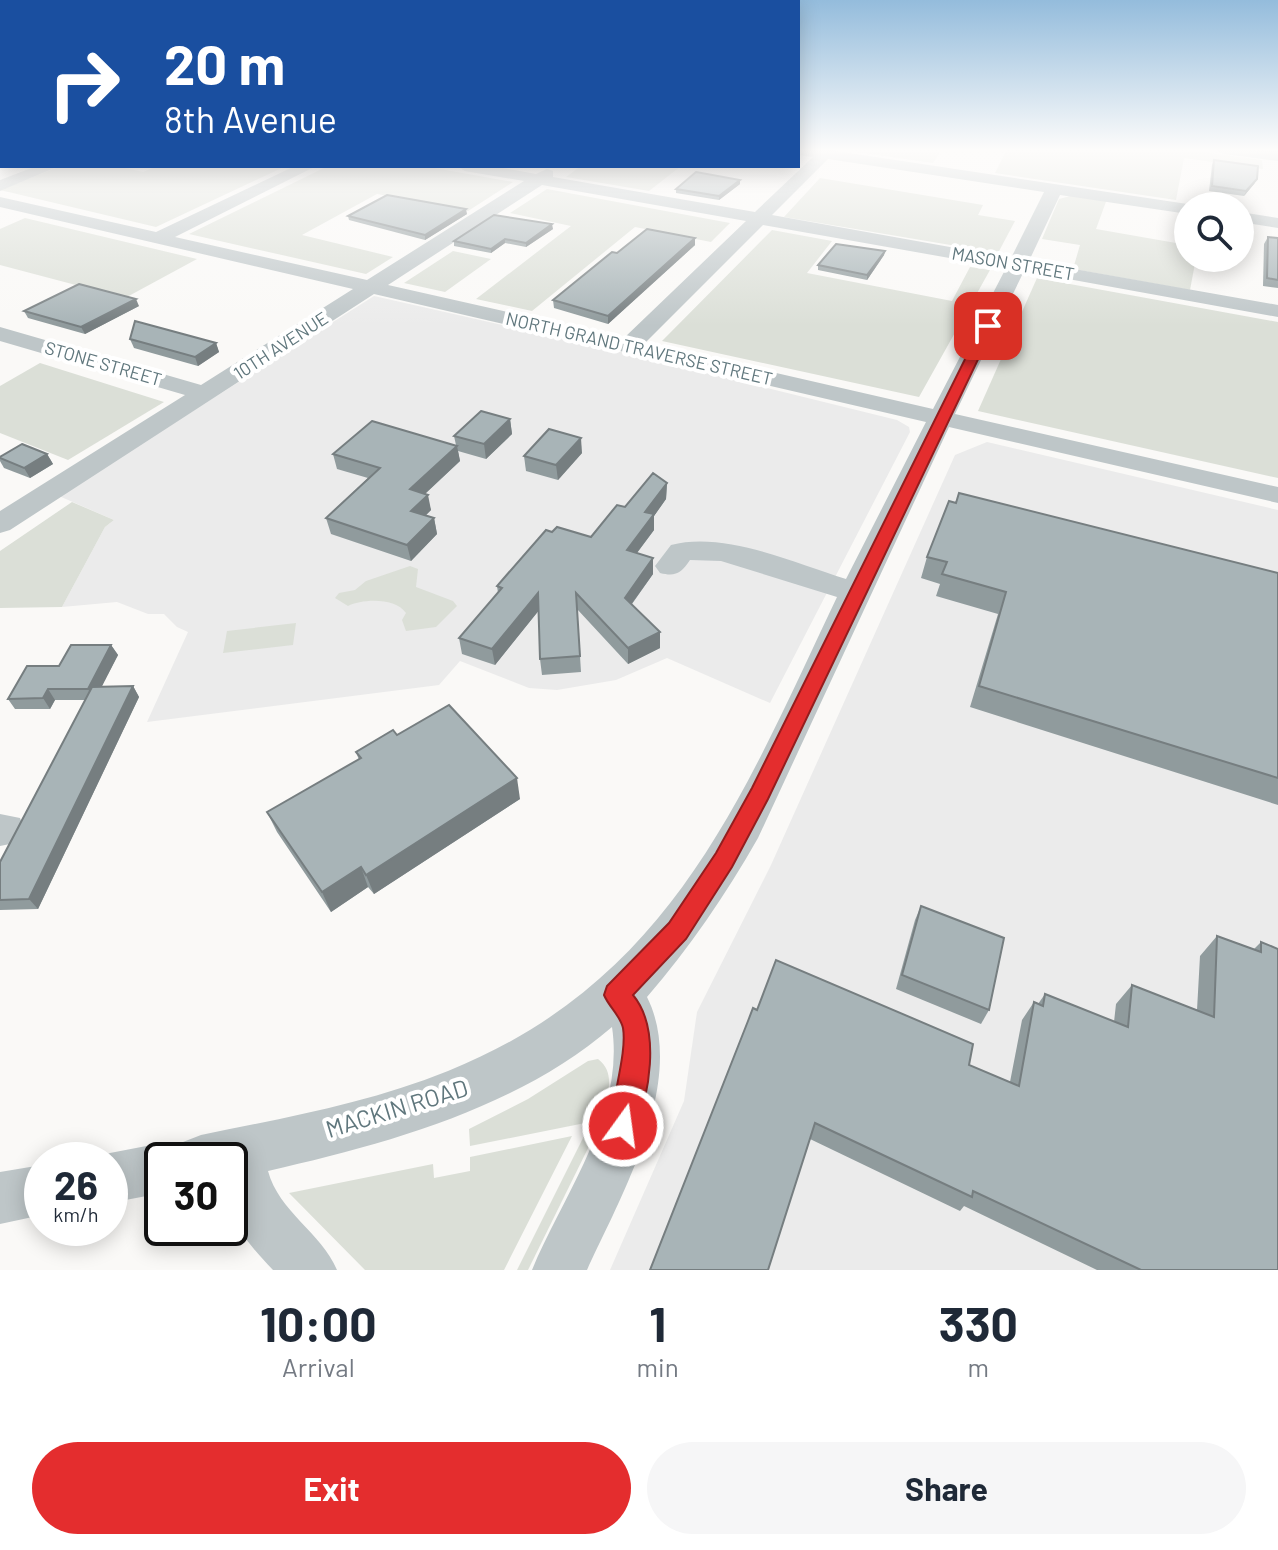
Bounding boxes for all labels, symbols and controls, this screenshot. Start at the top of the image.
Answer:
text: 20 m [164,29,285,96]
icon: right [32,32,136,136]
text: 8th Avenue [164,97,337,140]
map controls [1174,192,1254,272]
button: search [1174,192,1254,272]
street label: MASON STREET [950,241,1076,285]
pin [954,292,1022,360]
icon: arrive [966,304,1010,348]
street label: 10TH AVENUE [229,306,332,384]
street label: NORTH GRAND TRAVERSE STREET [504,307,775,389]
street label: STONE STREET [42,336,164,390]
street label: MACKIN ROAD [322,1072,471,1143]
position arrow [581,1084,665,1168]
speed limit sign: 30 [144,1142,248,1246]
text: 26 [54,1160,98,1208]
text: km/h [53,1202,99,1226]
text: 10:00 [260,1294,377,1352]
text: 1 [649,1294,666,1352]
text: 330 [939,1294,1018,1352]
text: Arrival [282,1351,355,1382]
text: min [637,1351,679,1382]
text: m [968,1351,989,1382]
button: Exit [32,1442,631,1534]
button: Share [647,1442,1246,1534]

